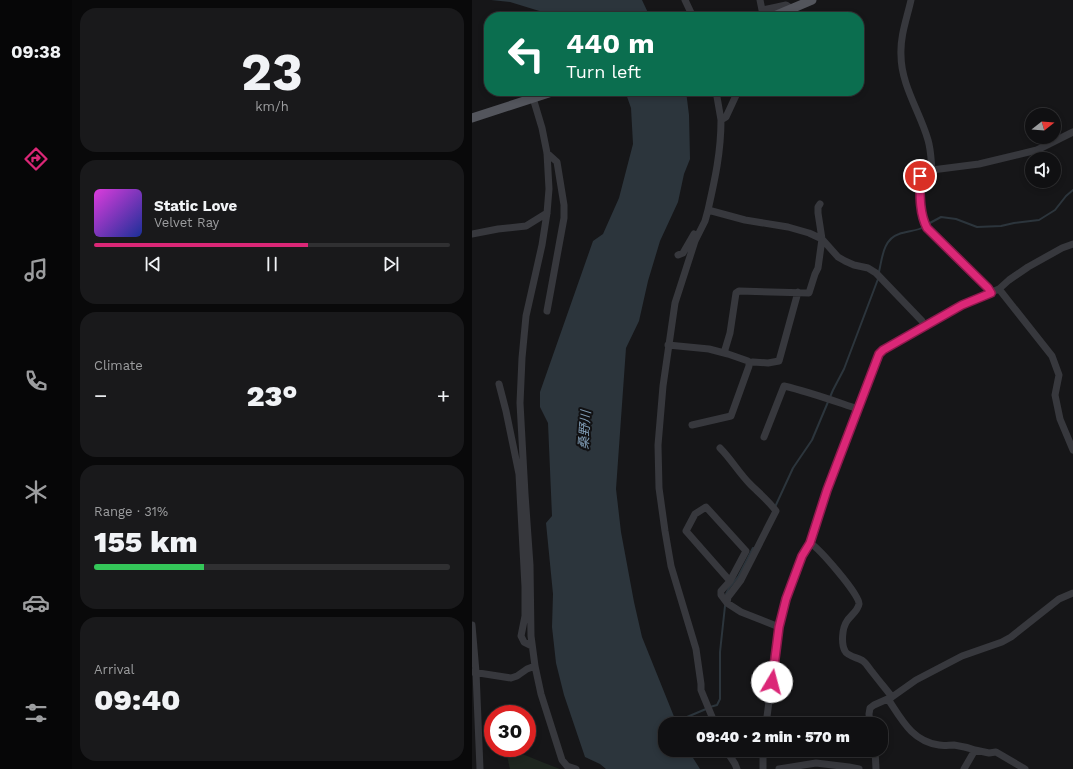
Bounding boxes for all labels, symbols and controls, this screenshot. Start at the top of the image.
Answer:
text: 440 m [566,27,655,60]
icon: left [500,28,552,80]
text: 09:38 [11,41,61,62]
text: 23 [241,42,303,103]
text: Turn left [566,61,641,82]
text: km/h [255,99,289,114]
north arrow [1025,108,1061,144]
map controls [1025,108,1061,188]
icon: directions [22,145,50,173]
button: sound [1025,152,1061,188]
pin [903,159,937,193]
icon: arrive [909,165,931,187]
text: Static Love [154,197,237,215]
text: Velvet Ray [154,215,219,230]
icon: previous [142,253,164,275]
icon: pause [261,253,283,275]
icon: next [380,253,402,275]
icon: music [22,256,50,284]
text: Climate [94,358,143,373]
icon: phone [22,367,50,395]
text: 23° [246,378,298,413]
text: − [94,383,107,408]
text: + [437,383,450,408]
water label: 桑野川 [576,408,593,450]
icon: climate [22,478,50,506]
text: Range · 31% [94,504,168,519]
text: 155 km [94,524,198,559]
icon: car [22,589,50,617]
position arrow [751,661,793,703]
text: Arrival [94,662,135,677]
text: 09:40 [94,682,180,717]
icon: filters [22,699,50,727]
speed limit sign: 30 [484,705,536,757]
text: 09:40 · 2 min · 570 m [696,728,850,746]

